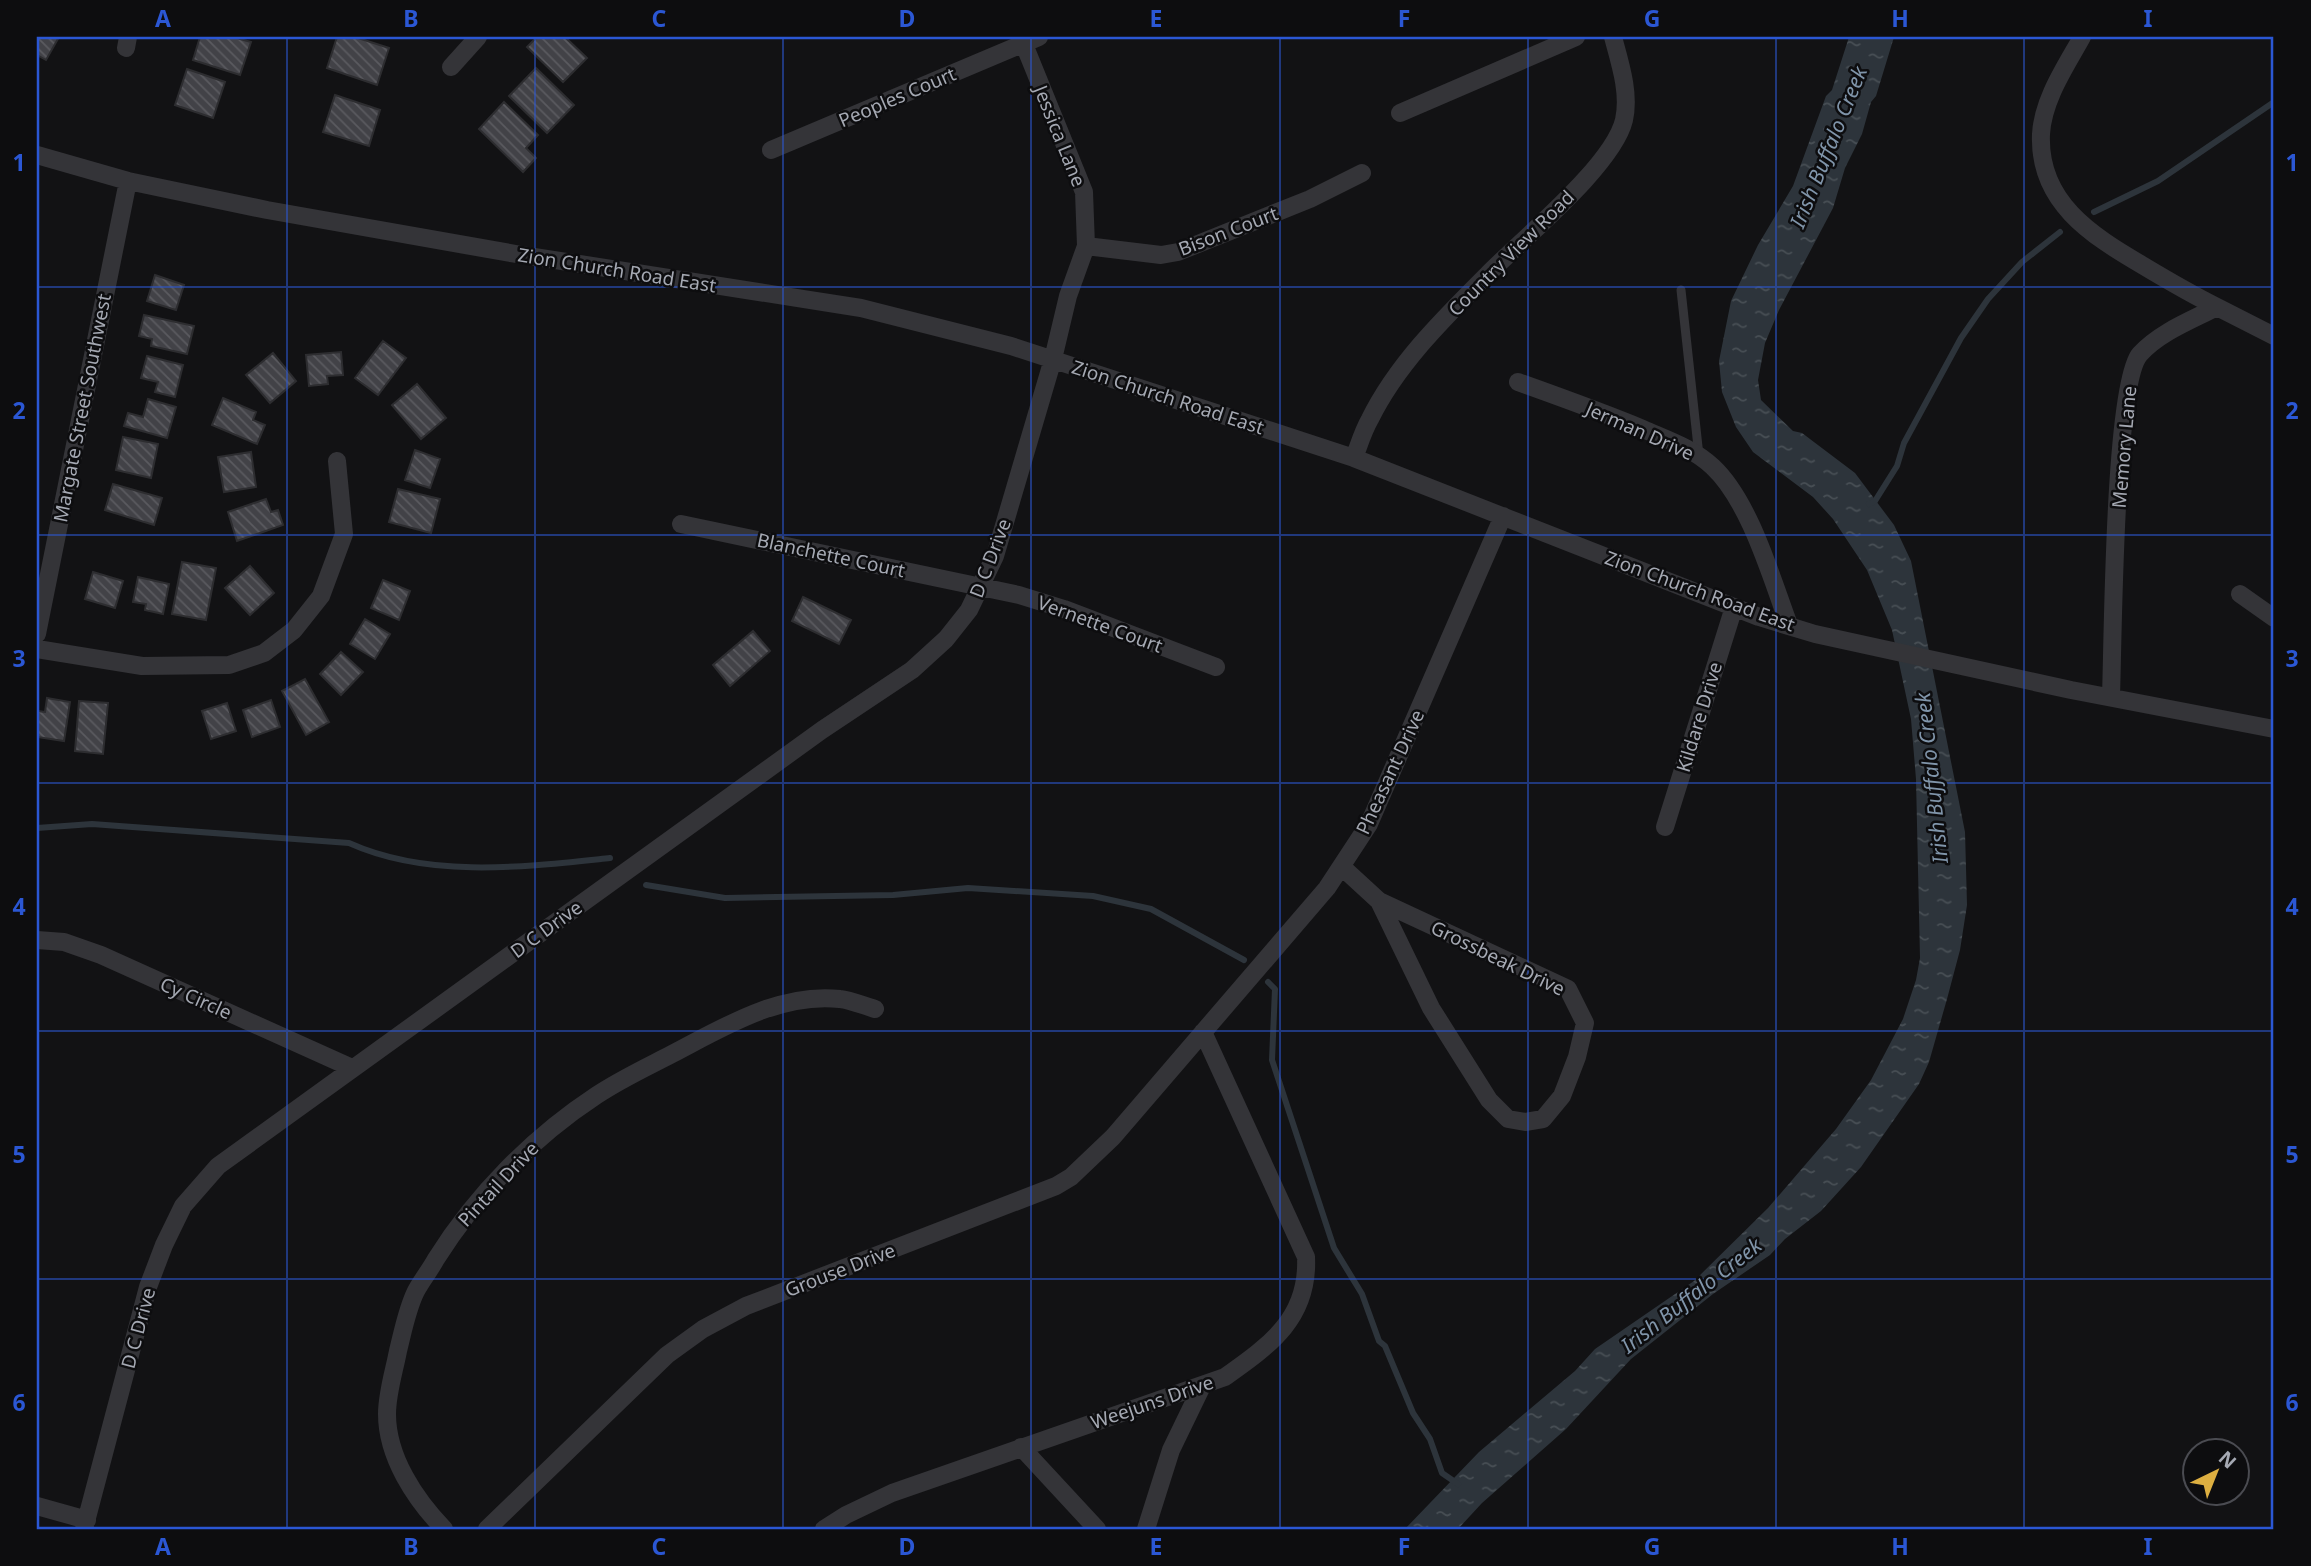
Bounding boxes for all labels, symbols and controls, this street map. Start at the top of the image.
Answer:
text: A [155,2,171,34]
text: B [403,2,419,34]
text: C [652,2,667,34]
text: D [899,2,915,34]
text: E [1150,2,1162,34]
text: F [1398,2,1410,34]
text: G [1644,2,1660,34]
text: H [1891,2,1909,34]
text: I [2144,2,2153,34]
street label: Peoples Court [834,61,960,133]
water label: Irish Buffalo Creek [1782,61,1874,233]
street label: Jessica Lane [1027,80,1092,190]
text: 1 [12,146,26,178]
text: 1 [2285,146,2299,178]
street label: Country View Road [1442,184,1580,322]
street label: Bison Court [1175,200,1282,262]
street label: Zion Church Road East [516,241,718,299]
street label: Margate Street Southwest [47,291,117,524]
street label: Zion Church Road East [1069,354,1267,440]
street label: Memory Lane [2106,385,2142,509]
text: 2 [12,394,26,426]
text: 2 [2285,394,2299,426]
street label: Jerman Drive [1580,395,1698,466]
street label: D C Drive [963,515,1017,601]
street label: Blanchette Court [755,527,907,583]
street label: Zion Church Road East [1601,544,1799,638]
street label: Vernette Court [1034,589,1166,659]
text: 3 [12,642,26,674]
text: 3 [2285,642,2299,674]
street label: Kildare Drive [1670,659,1728,775]
water label: Irish Buffalo Creek [1908,690,1954,866]
street label: Pheasant Drive [1350,705,1430,839]
text: 4 [12,890,26,922]
text: 4 [2285,890,2299,922]
street label: D C Drive [505,894,587,964]
street label: Grossbeak Drive [1427,914,1569,1002]
street label: Cy Circle [156,971,236,1025]
street label: Pintail Drive [452,1136,544,1232]
text: 5 [12,1138,26,1170]
text: 5 [2285,1138,2299,1170]
water label: Irish Buffalo Creek [1614,1230,1769,1359]
street label: Grouse Drive [781,1237,899,1303]
street label: D C Drive [115,1285,161,1371]
street label: Weejuns Drive [1087,1369,1217,1435]
text: 6 [12,1386,26,1418]
text: 6 [2285,1386,2299,1418]
north arrow [2182,1436,2252,1506]
text: N [2213,1445,2242,1474]
text: A [155,1530,171,1562]
text: B [403,1530,419,1562]
text: C [652,1530,667,1562]
text: D [899,1530,915,1562]
text: E [1150,1530,1162,1562]
text: F [1398,1530,1410,1562]
text: G [1644,1530,1660,1562]
text: H [1891,1530,1909,1562]
text: I [2144,1530,2153,1562]

